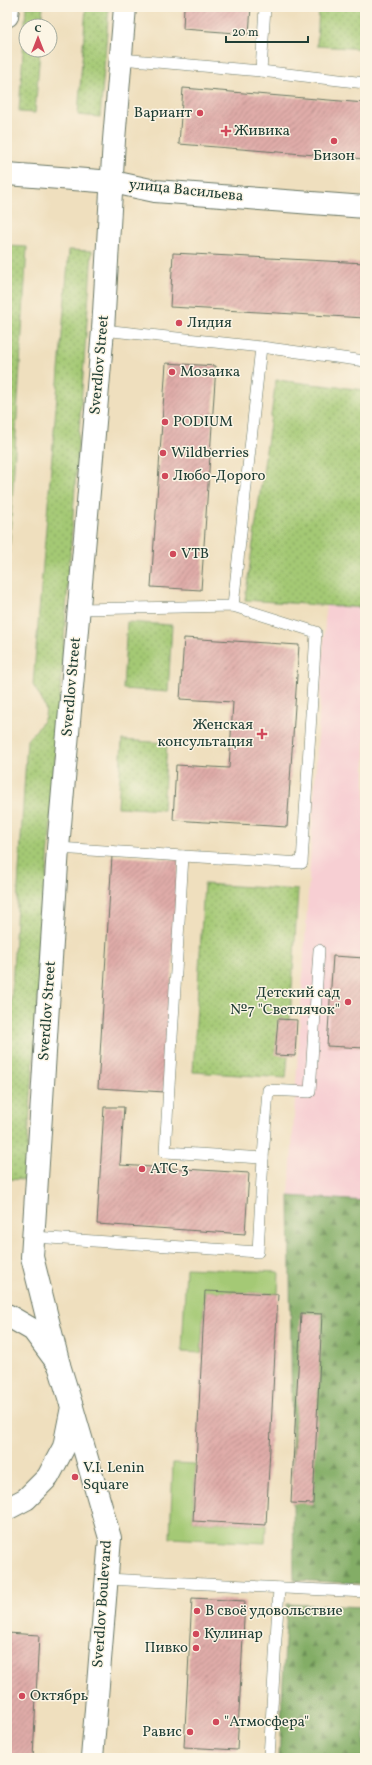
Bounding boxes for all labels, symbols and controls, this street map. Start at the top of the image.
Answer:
north arrow [18,18,58,58]
scale bar [226,18,308,44]
text: С [34,22,42,37]
text: 20 m [232,25,259,41]
place label: Вариант [134,103,192,124]
marker: Вариант [195,108,205,118]
place label: Живика [234,121,290,142]
marker: Живика [221,126,231,136]
marker: Бизон [329,136,339,146]
place label: Бизон [313,146,355,167]
street label: улица Васильева [128,175,244,207]
place label: Лидия [187,313,232,334]
street label: Sverdlov Street [85,314,115,416]
marker: Лидия [174,318,184,328]
place label: Мозаика [180,362,240,383]
marker: Мозаика [167,367,177,377]
place label: PODIUM [173,412,233,433]
marker: PODIUM [160,417,170,427]
place label: Wildberries [171,443,249,464]
marker: Wildberries [158,448,168,458]
place label: Любо-Дорого [173,466,266,487]
marker: Любо-Дорого [160,471,170,481]
place label: VTB [181,544,209,565]
marker: VTB [168,549,178,559]
street label: Sverdlov Street [57,636,87,738]
place label: Женская консультация [157,715,253,753]
marker: Женская консультация [256,728,268,740]
street label: Sverdlov Street [34,960,62,1062]
place label: Детский сад №7 "Светлячок" [230,983,341,1021]
marker: Детский сад №7 "Светлячок" [343,997,353,1007]
place label: АТС 3 [150,1159,189,1180]
marker: АТС 3 [137,1164,147,1174]
place label: V.I. Lenin Square [83,1458,145,1496]
marker: V.I. Lenin Square [70,1472,80,1482]
street label: Sverdlov Boulevard [88,1539,118,1669]
place label: В своё удовольствие [205,1601,343,1622]
marker: В своё удовольствие [192,1606,202,1616]
place label: Кулинар [204,1624,263,1645]
marker: Кулинар [191,1629,201,1639]
place label: Пивко [144,1638,188,1659]
marker: Пивко [191,1643,201,1653]
place label: Октябрь [30,1686,88,1707]
marker: Октябрь [17,1691,27,1701]
place label: "Атмосфера" [224,1712,309,1733]
marker: "Атмосфера" [211,1717,221,1727]
place label: Равис [142,1722,182,1743]
marker: Равис [185,1727,195,1737]

